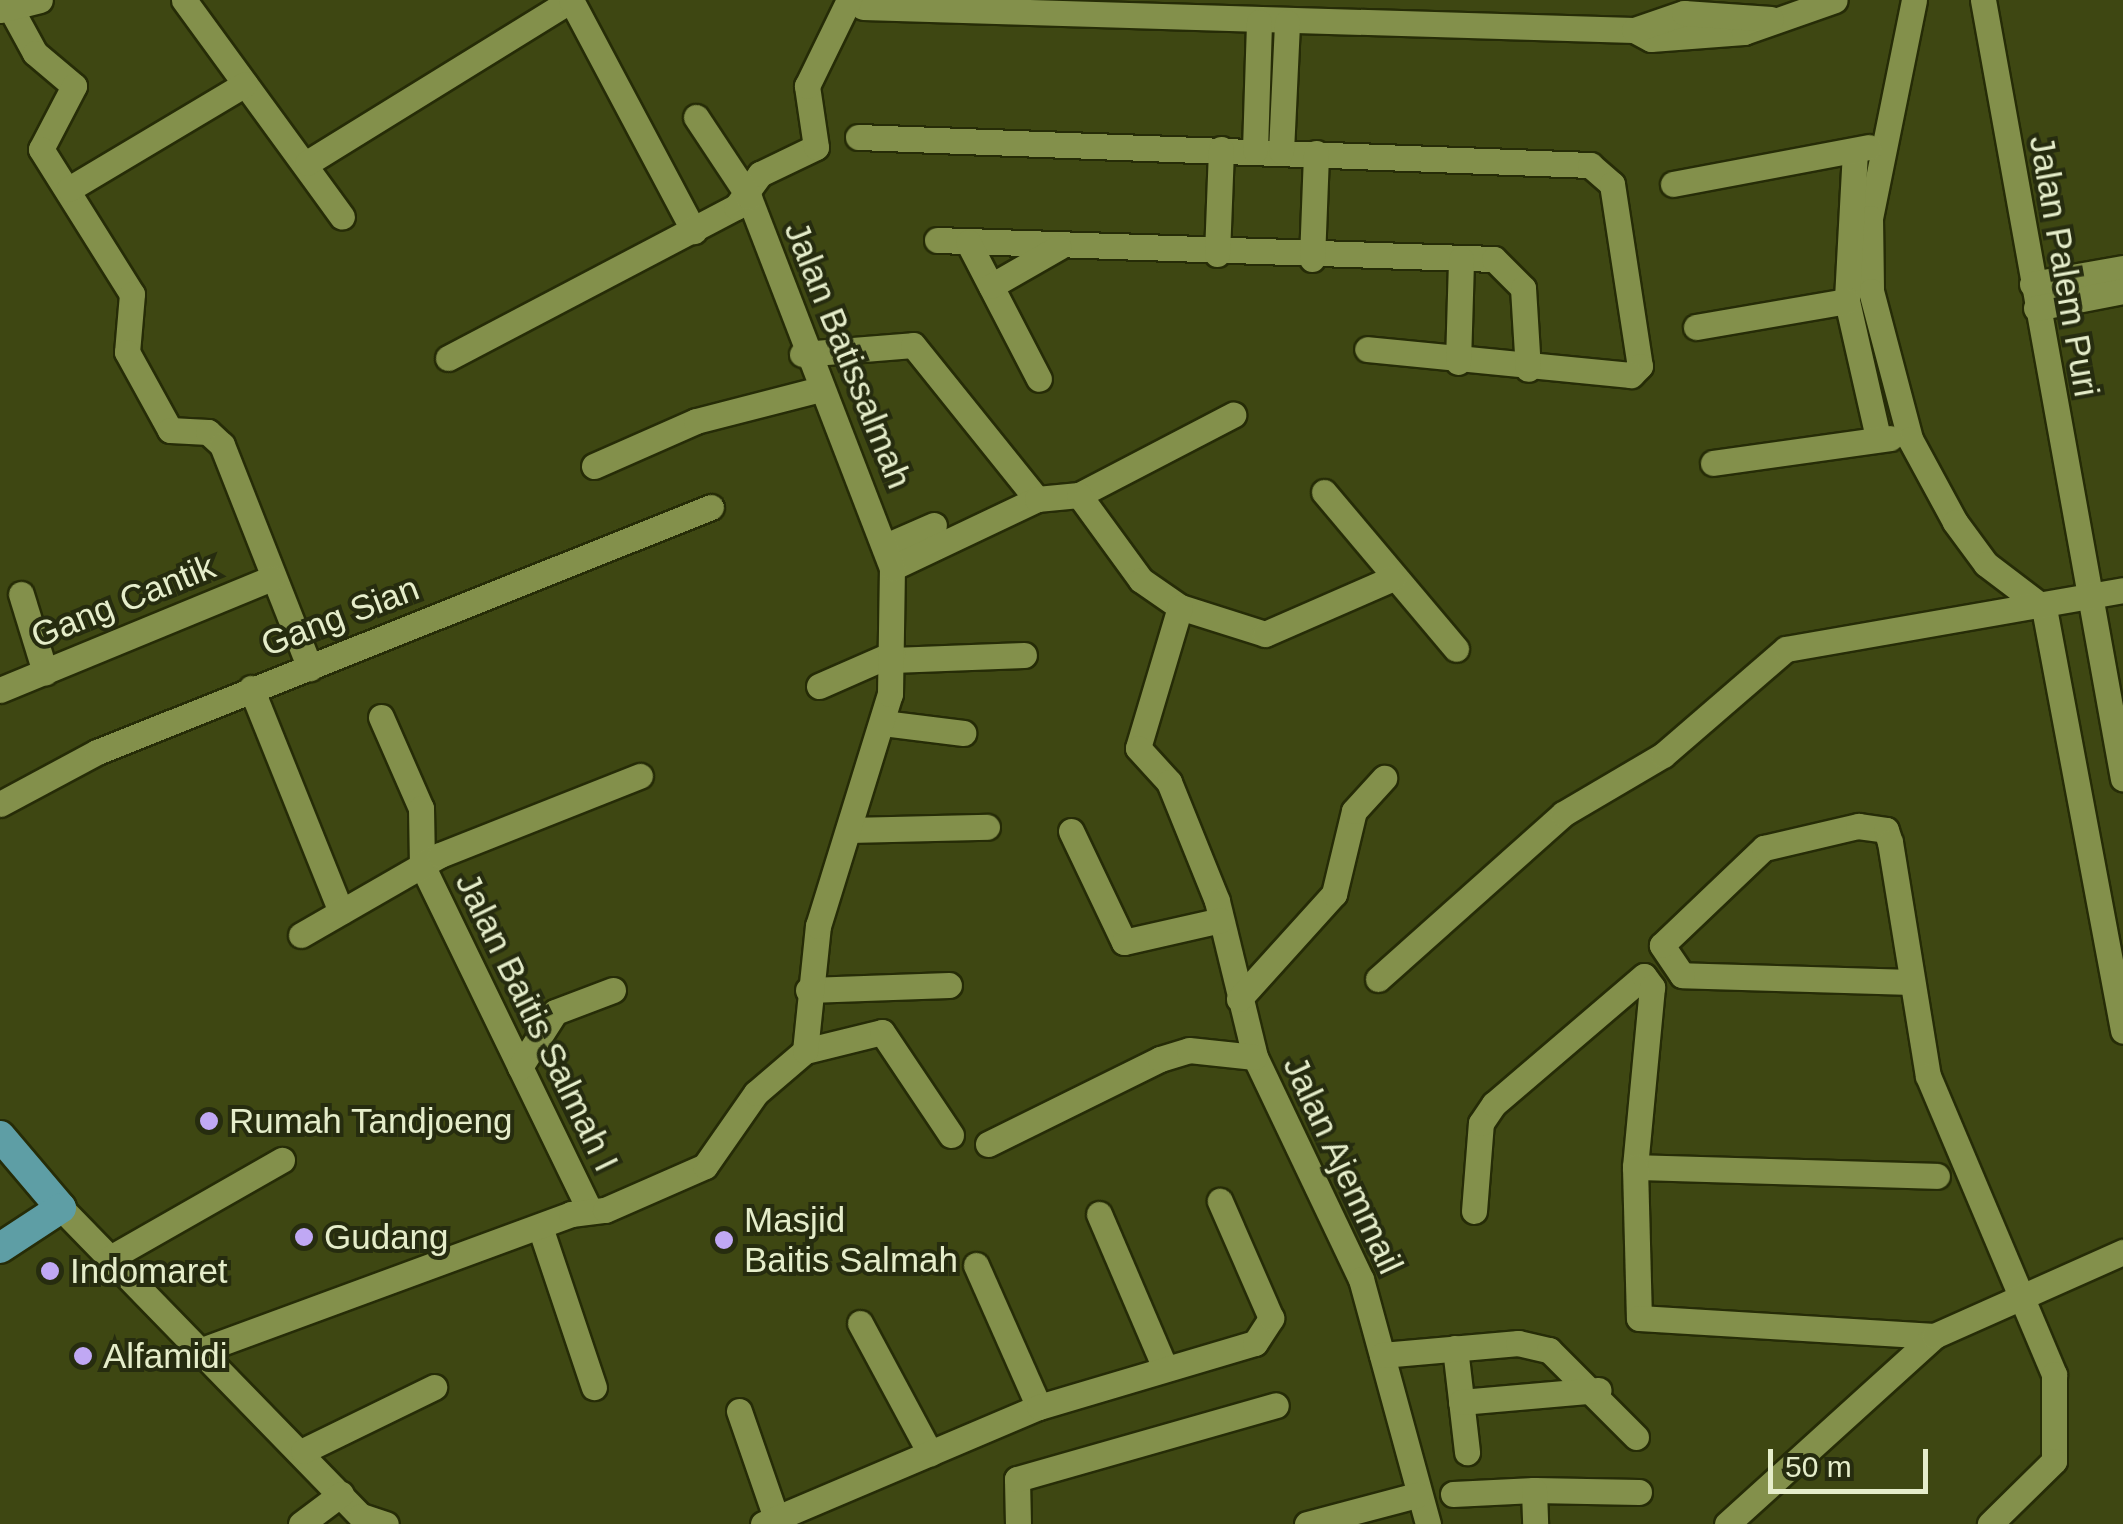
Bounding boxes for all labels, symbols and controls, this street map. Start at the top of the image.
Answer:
street label: Jalan Palem Puri [2020,132,2108,400]
street label: Jalan Batissalmah [775,215,921,495]
street label: Gang Cantik [25,545,221,657]
street label: Gang Sian [255,567,425,665]
street label: Jalan Baitis Salmah I [446,866,628,1178]
street label: Jalan Ajemmail [1274,1049,1412,1281]
place label: Rumah Tandjoeng [229,1100,513,1142]
marker: Rumah Tandjoeng [198,1110,220,1132]
place label: Masjid Baitis Salmah [744,1199,958,1281]
place label: Gudang [324,1216,449,1258]
marker: Gudang [293,1226,315,1248]
marker: Masjid Baitis Salmah [713,1229,735,1251]
place label: Indomaret [70,1250,228,1292]
marker: Indomaret [39,1260,61,1282]
place label: Alfamidi [103,1335,227,1377]
marker: Alfamidi [72,1345,94,1367]
scale bar [1773,1429,1933,1491]
text: 50 m [1785,1450,1852,1483]

